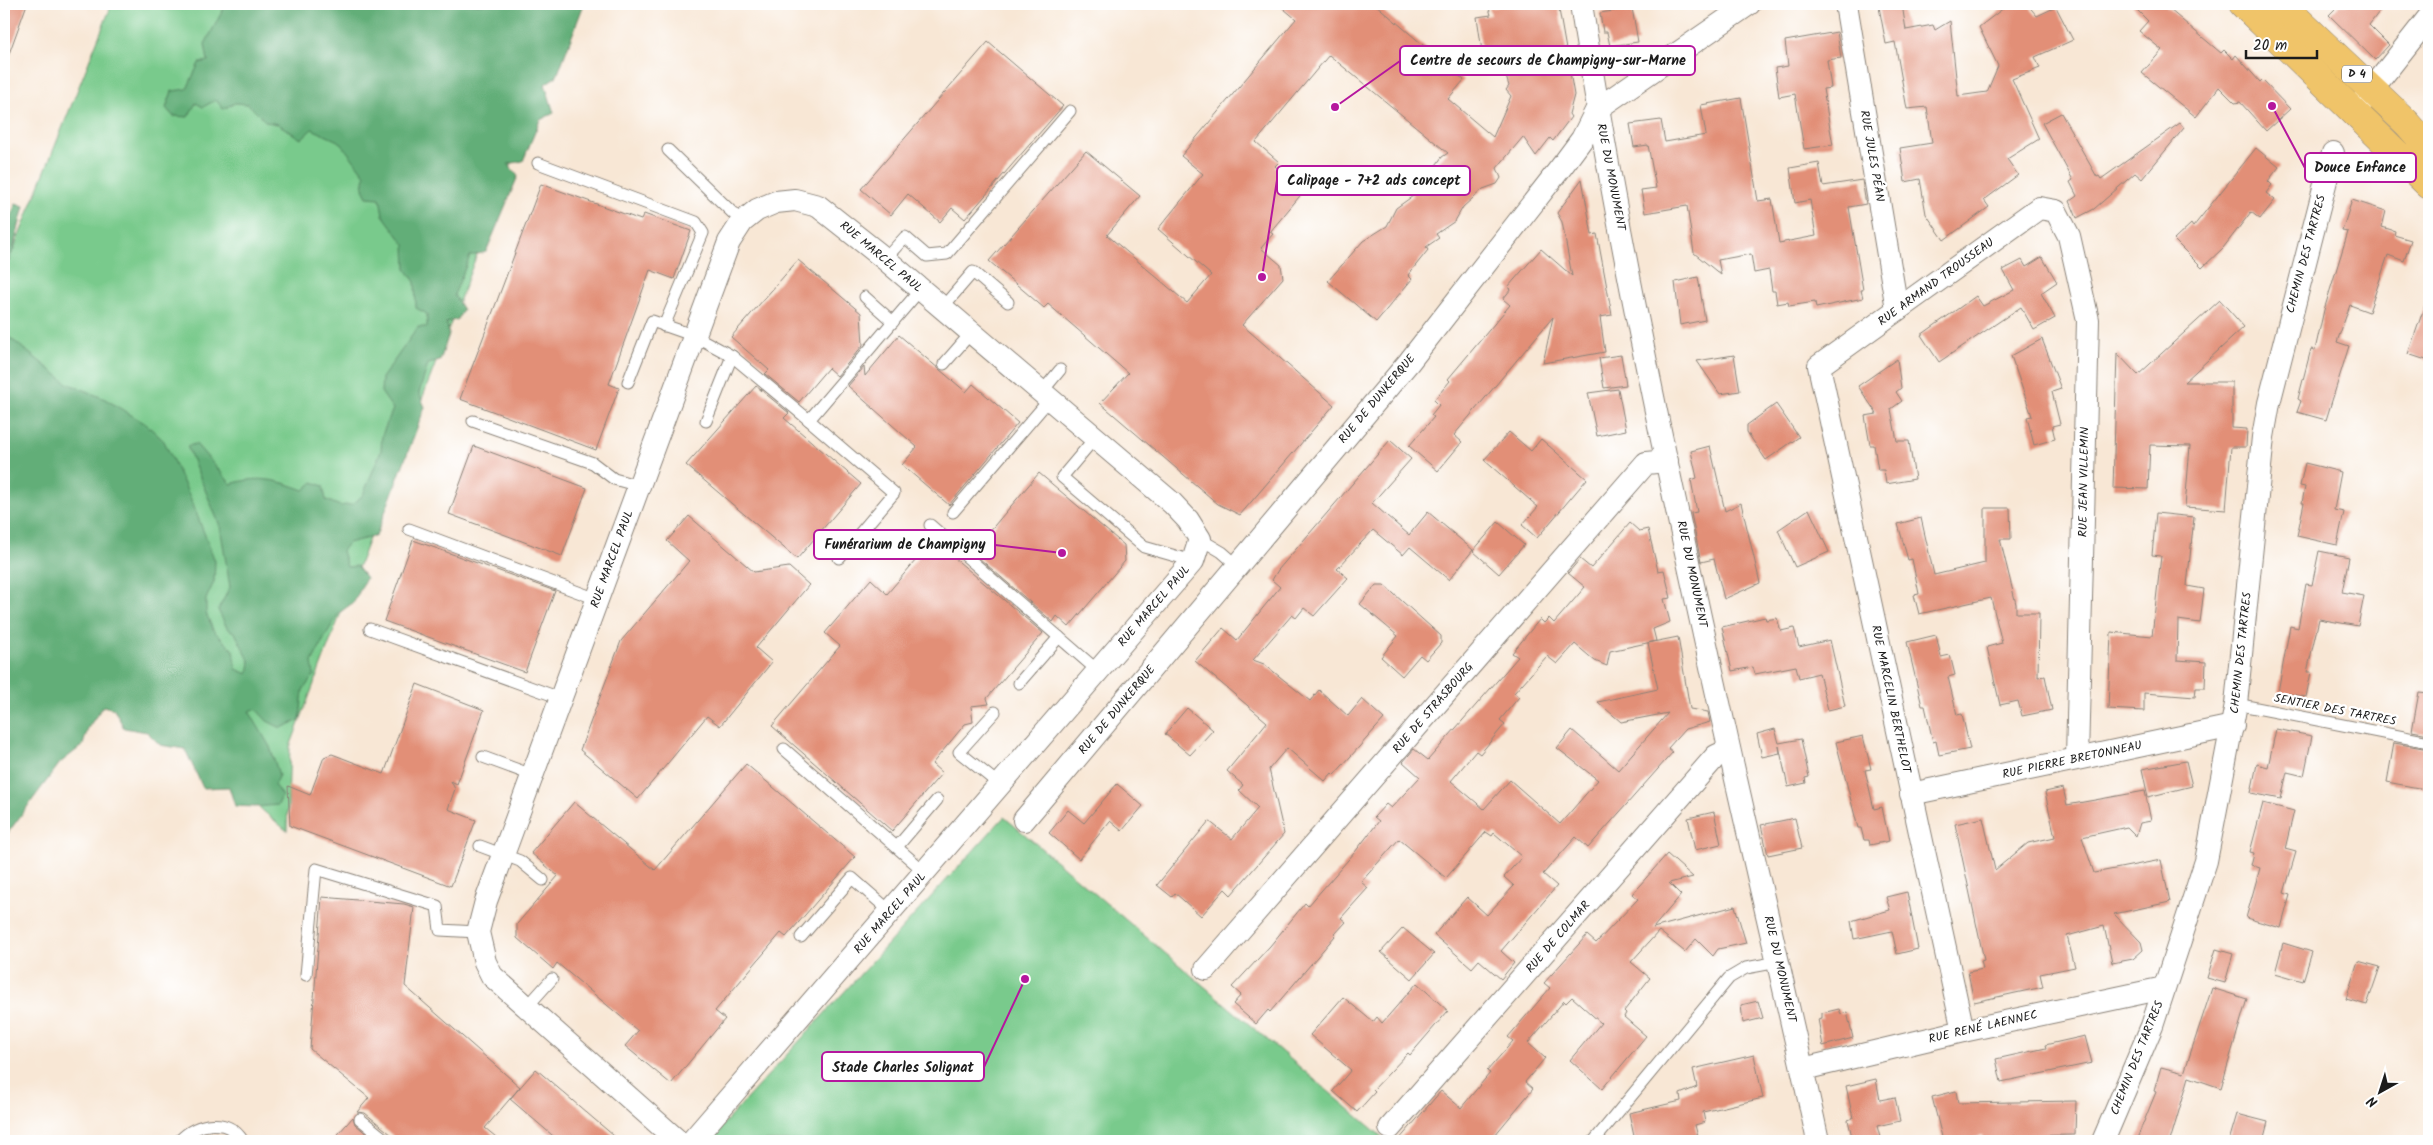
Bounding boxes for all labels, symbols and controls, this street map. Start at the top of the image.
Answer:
scale bar [2246,28,2317,60]
text: 20 m [2253,34,2287,58]
callout: Centre de secours de Champigny-sur-Marne [1400,46,1695,75]
text: Centre de secours de Champigny-sur-Marne [1410,50,1686,72]
road number: D 4 [2342,66,2372,82]
street label: RUE JULES PÉAN [1855,109,1889,203]
street label: RUE DU MONUMENT [1591,122,1631,234]
callout: Douce Enfance [2305,153,2416,182]
text: Douce Enfance [2314,157,2406,179]
callout: Calipage - 7+2 ads concept [1277,166,1470,195]
text: Calipage - 7+2 ads concept [1287,170,1461,192]
street label: CHEMIN DES TARTRES [2281,192,2331,315]
street label: RUE MARCEL PAUL [835,217,927,297]
street label: RUE ARMAND TROUSSEAU [1874,233,1998,331]
street label: RUE DE DUNKERQUE [1334,349,1421,448]
street label: RUE JEAN VILLEMIN [2074,427,2094,537]
street label: RUE MARCEL PAUL [585,507,639,611]
street label: RUE DU MONUMENT [1671,519,1713,631]
callout: Funérarium de Champigny [814,530,995,559]
text: Funérarium de Champigny [825,534,986,556]
street label: RUE MARCEL PAUL [1113,561,1195,651]
street label: CHEMIN DES TARTRES [2225,591,2257,715]
street label: RUE MARCELIN BERTHELOT [1866,623,1916,776]
street label: RUE DE STRASBOURG [1388,658,1478,758]
street label: RUE DE DUNKERQUE [1074,660,1161,759]
street label: SENTIER DES TARTRES [2272,689,2398,731]
street label: RUE PIERRE BRETONNEAU [2000,736,2144,784]
street label: RUE MARCEL PAUL [849,868,931,958]
street label: RUE DE COLMAR [1521,897,1595,977]
street label: RUE DU MONUMENT [1758,914,1802,1026]
street label: CHEMIN DES TARTRES [2105,997,2169,1118]
street label: RUE RENÉ LAENNEC [1927,1005,2039,1049]
callout: Stade Charles Solignat [822,1052,984,1081]
text: Stade Charles Solignat [832,1057,974,1079]
north arrow [2356,1068,2406,1118]
text: N [2362,1090,2383,1113]

